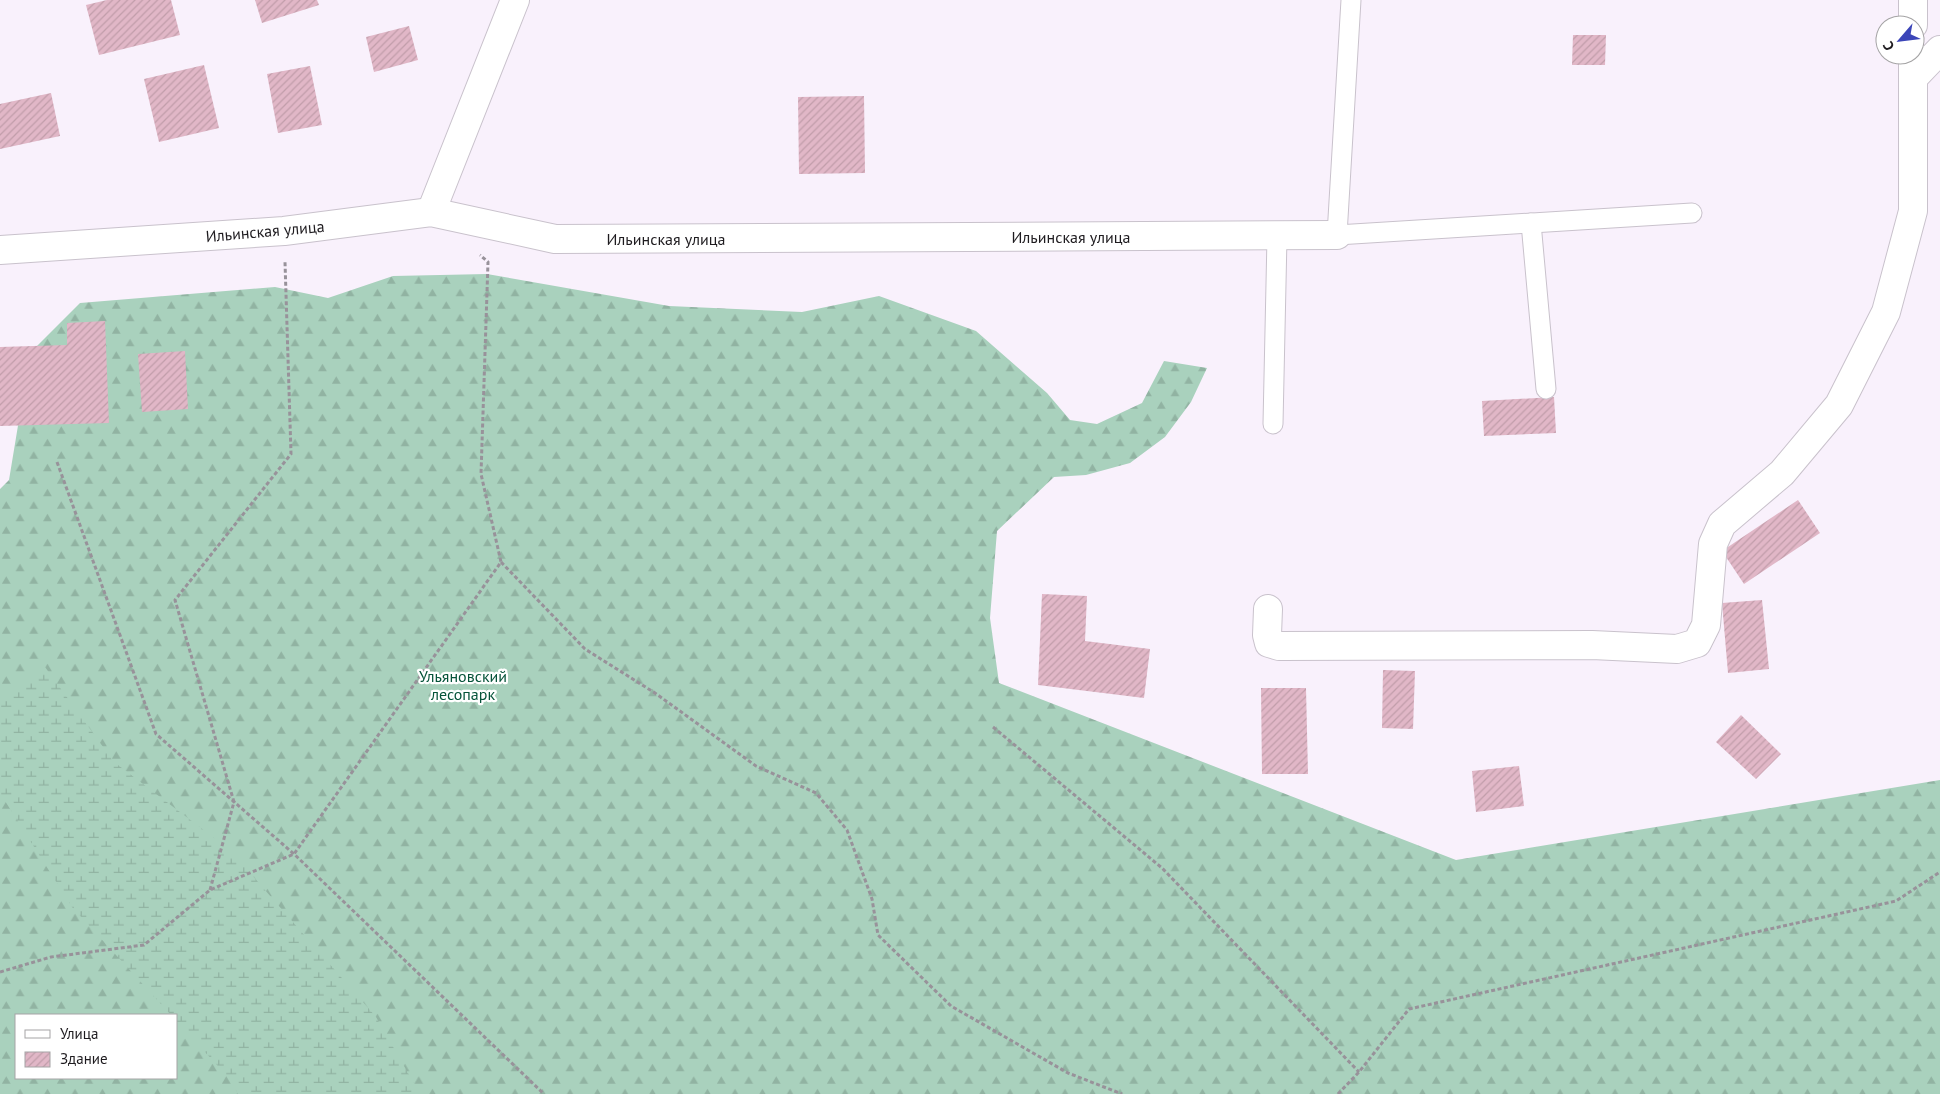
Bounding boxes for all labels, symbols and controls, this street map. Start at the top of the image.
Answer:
north arrow [1875,15,1925,65]
text: С [1879,38,1898,54]
street label: Ильинская улица [205,216,325,246]
street label: Ильинская улица [1011,227,1131,247]
street label: Ильинская улица [606,229,726,249]
park label: Ульяновский лесопарк [419,666,507,704]
legend [15,1014,178,1079]
text: Улица [60,1024,98,1043]
text: Здание [60,1049,108,1068]

